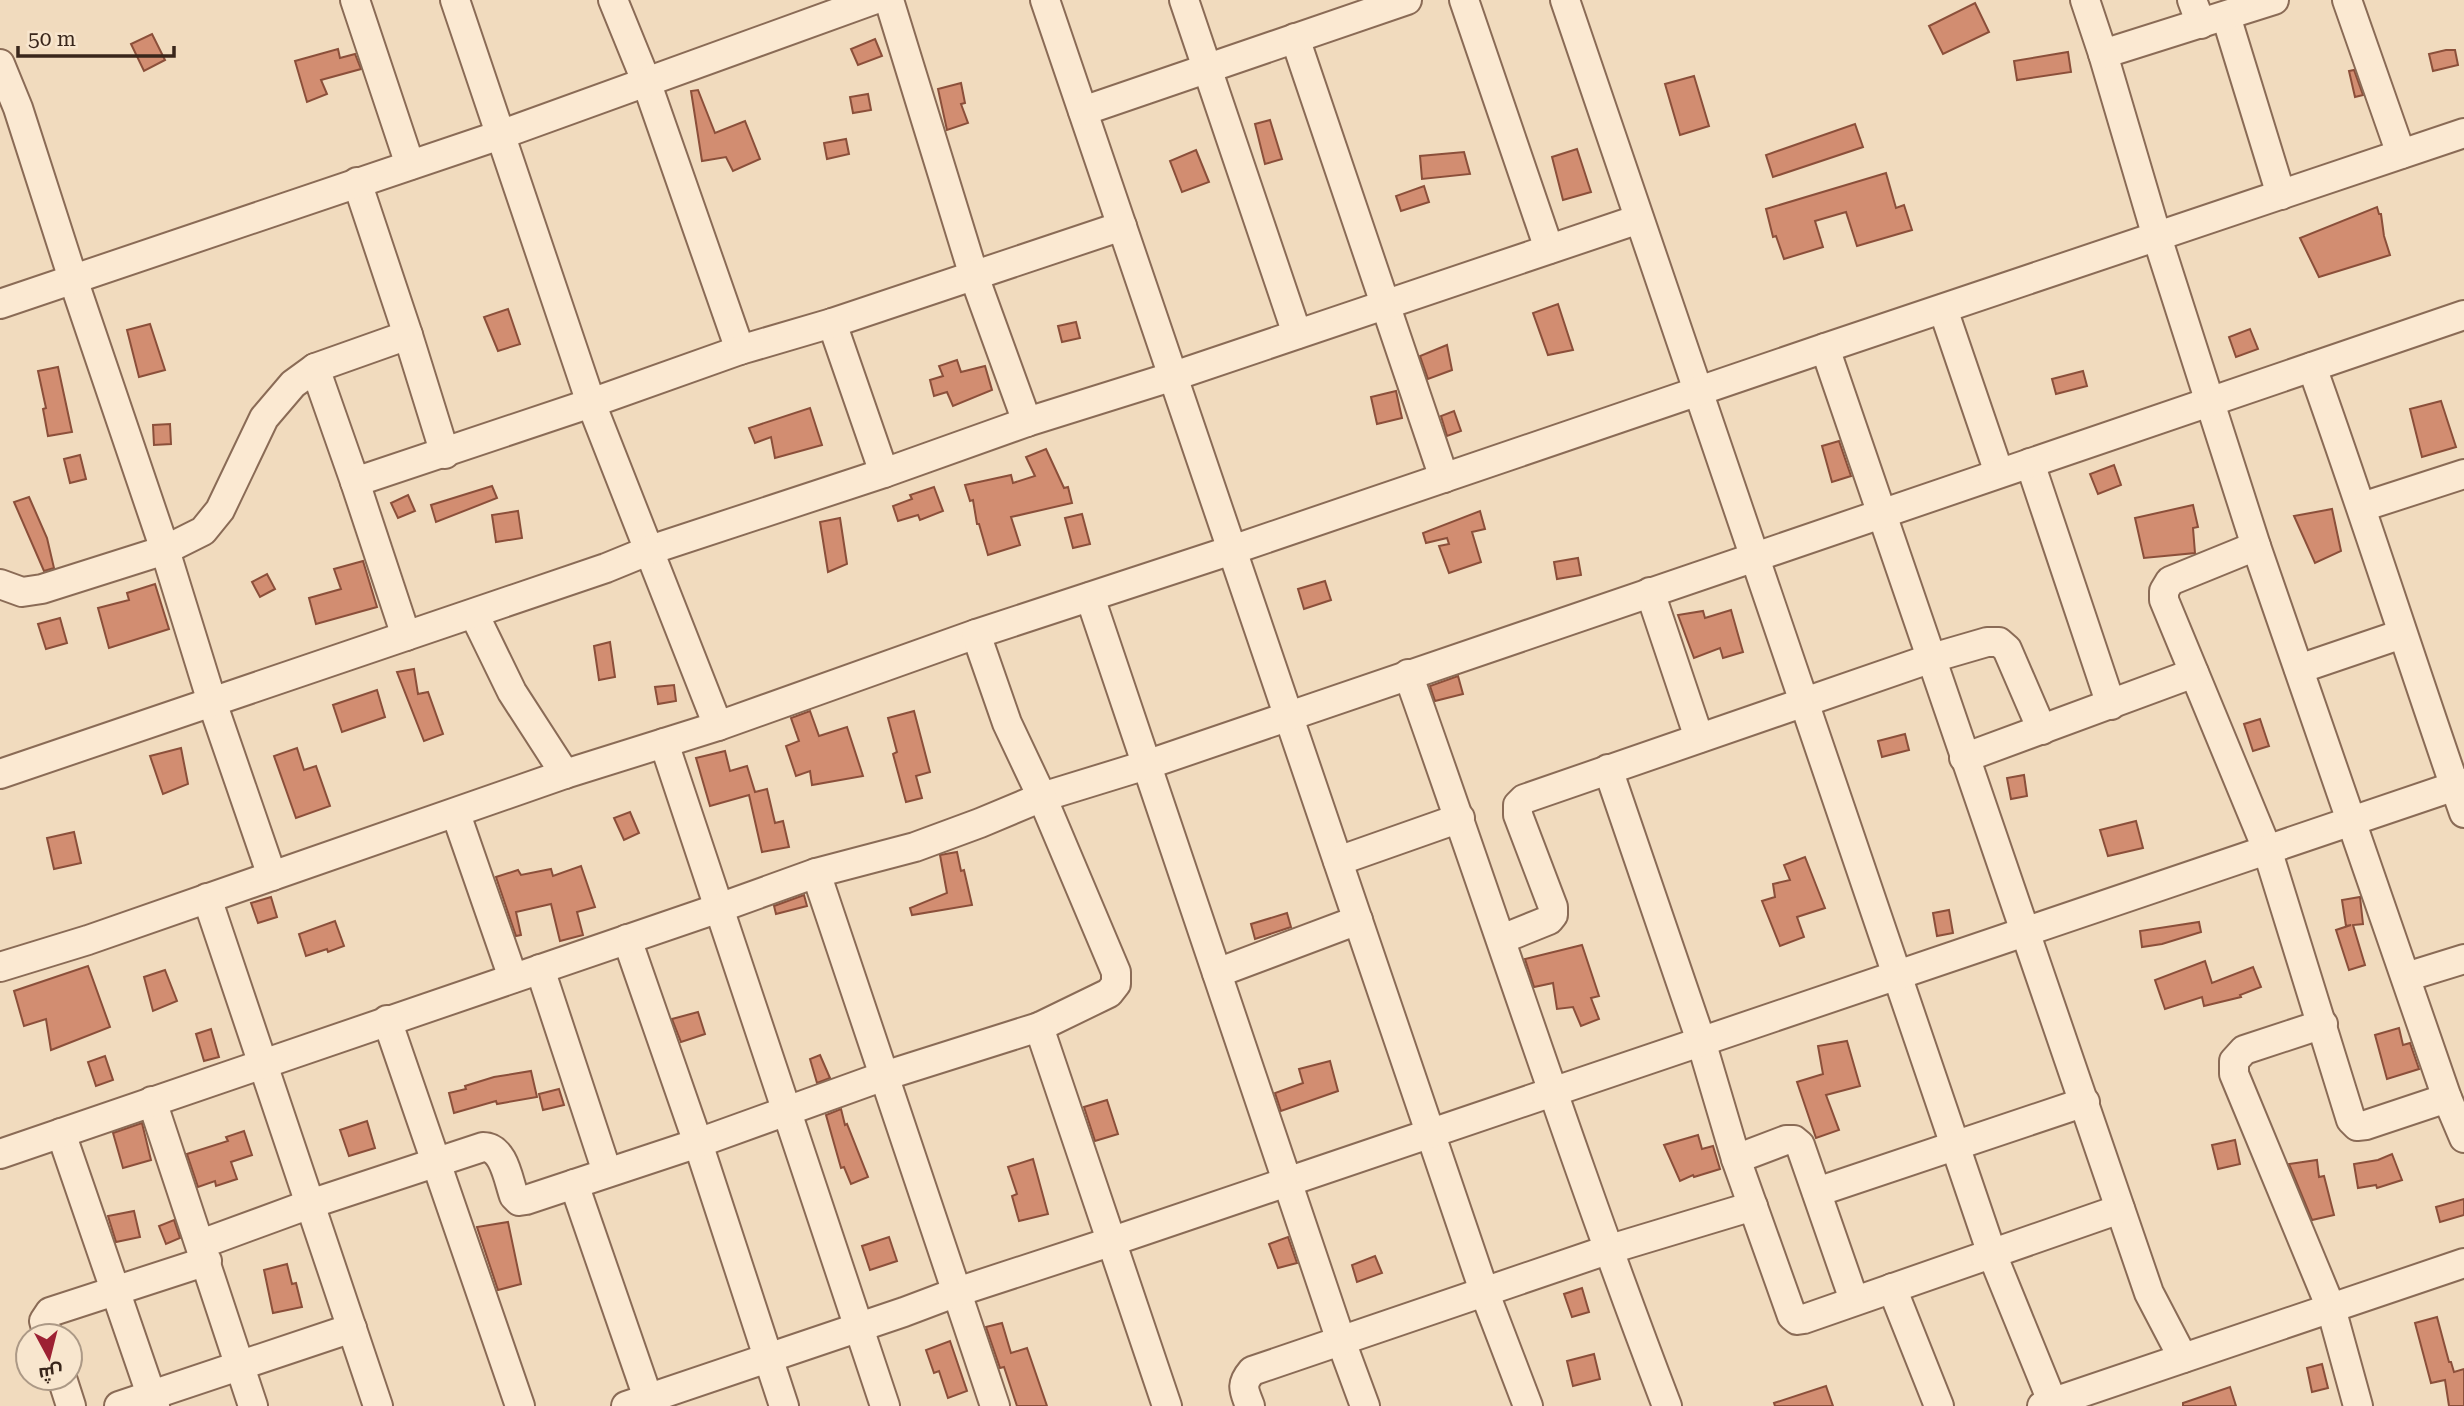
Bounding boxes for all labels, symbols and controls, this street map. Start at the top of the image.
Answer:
scale bar [18,14,173,58]
text: 50 m [28,27,76,51]
north arrow [14,1322,84,1392]
text: ش [38,1360,65,1386]

